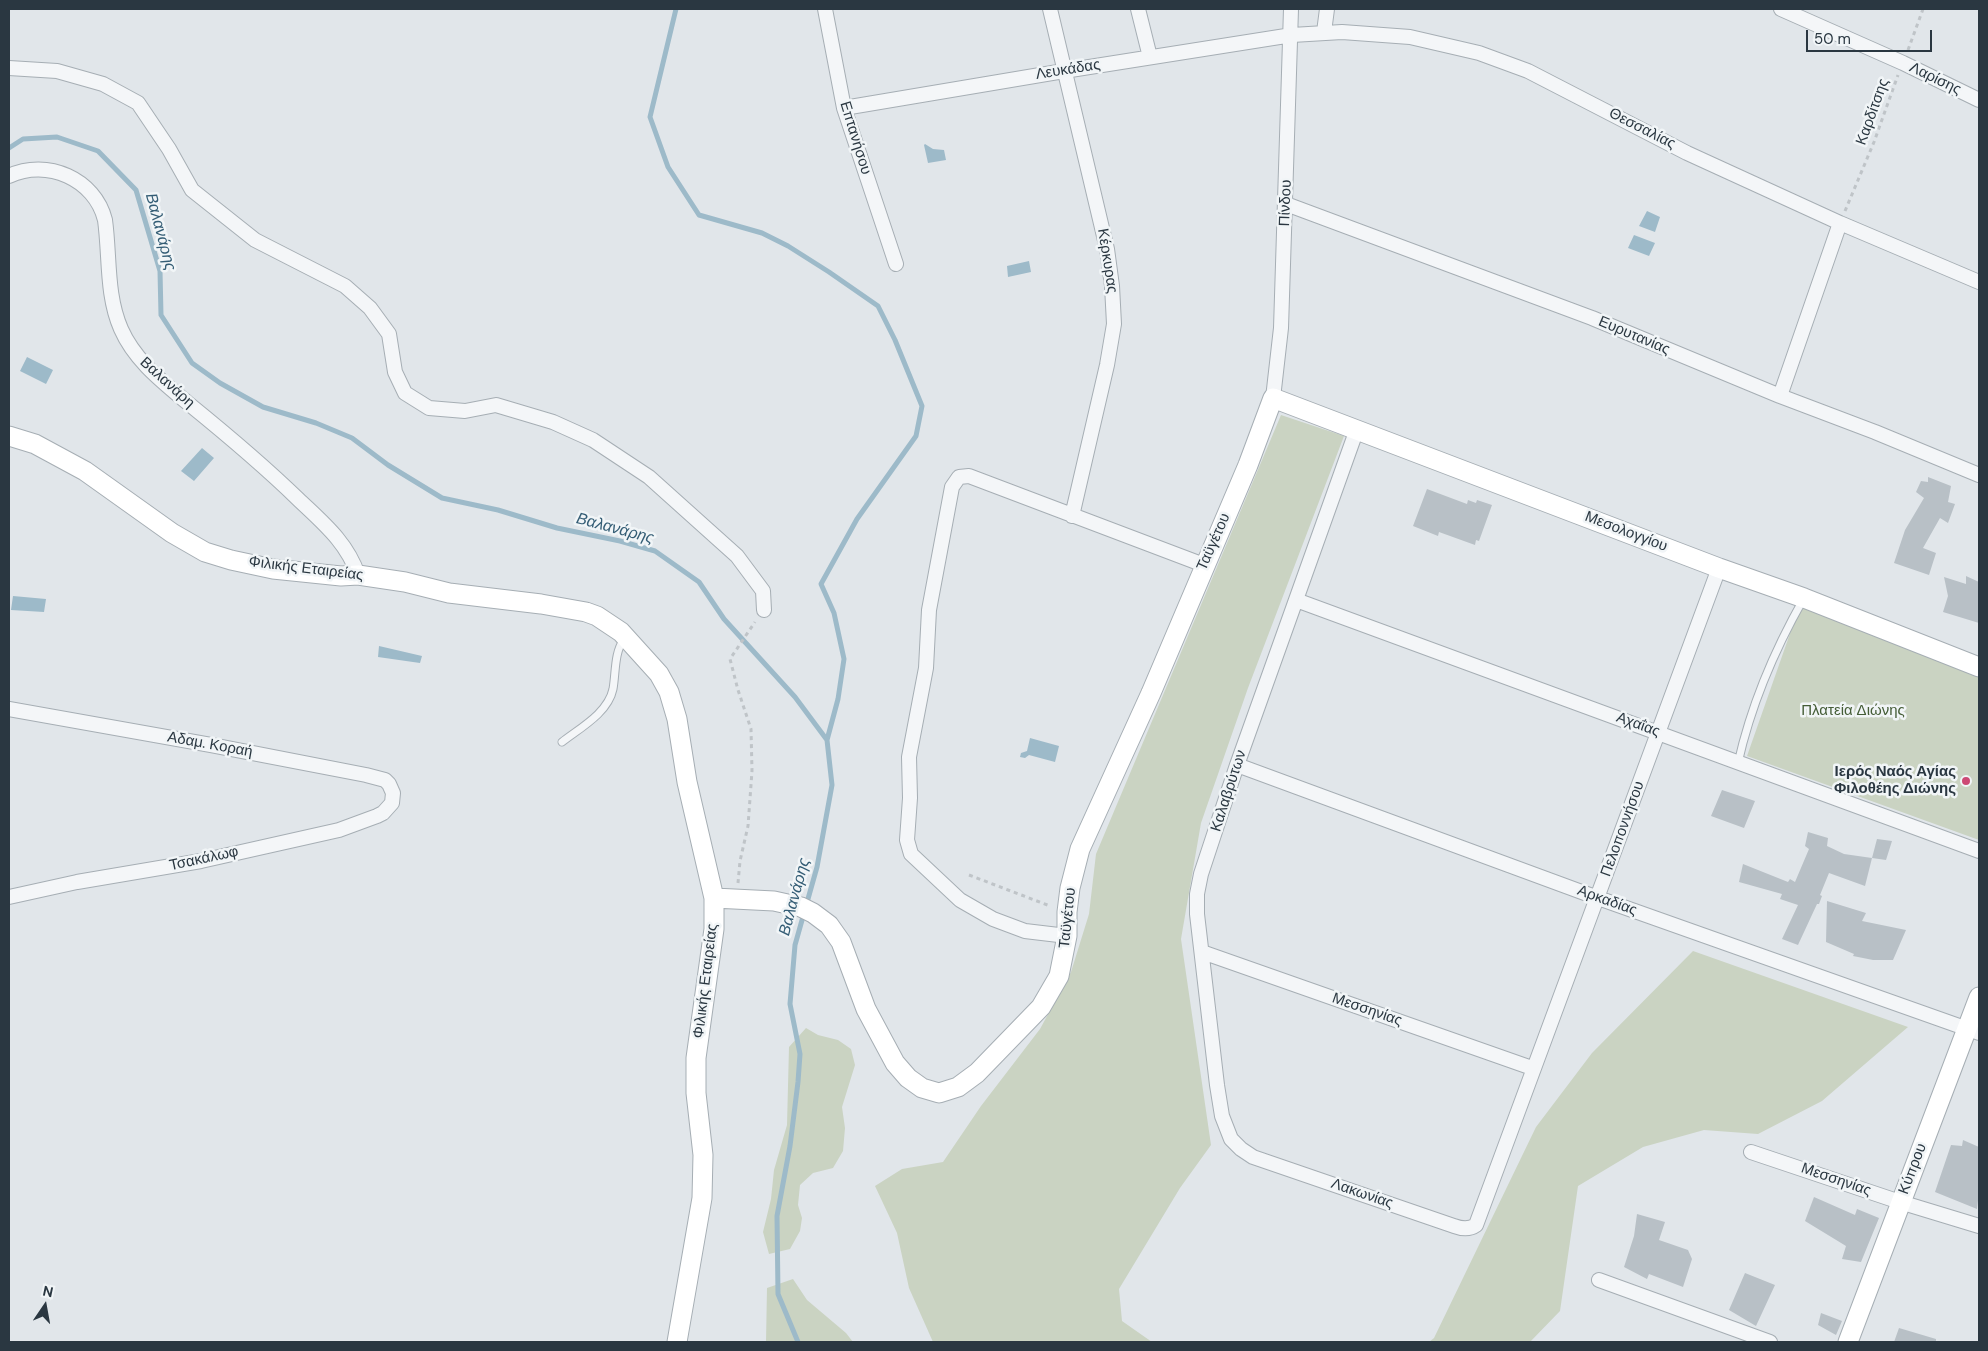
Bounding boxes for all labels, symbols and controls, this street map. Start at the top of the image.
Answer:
scale bar [1808,20,1934,52]
text: 50 m [1814,29,1851,49]
street label: Λευκάδας [1034,56,1102,84]
street label: Λαρίσης [1906,59,1964,99]
street label: Καρδίτσης [1853,76,1893,148]
street label: Επτανήσου [835,99,875,177]
street label: Θεσσαλίας [1606,105,1678,153]
street label: Πίνδου [1276,179,1296,227]
water label: Βαλανάρης [140,191,180,273]
street label: Κέρκυρας [1093,227,1121,295]
street label: Ευρυτανίας [1595,313,1673,359]
street label: Βαλανάρη [136,354,198,412]
street label: Μεσολογγίου [1582,508,1670,556]
water label: Βαλανάρης [574,509,656,549]
street label: Ταϋγέτου [1193,511,1235,573]
street label: Φιλικής Εταιρείας [248,553,364,585]
park label: Πλατεία Διώνης [1801,702,1905,720]
street label: Αχαΐας [1614,709,1662,741]
street label: Αδαμ. Κοραή [166,729,254,761]
street label: Καλαβρύτων [1207,748,1251,834]
place label: Ιερός Ναός Αγίας Φιλοθέης Διώνης [1834,763,1956,798]
marker: Ιερός Ναός Αγίας Φιλοθέης Διώνης [1960,775,1972,787]
street label: Πελοποννήσου [1597,779,1649,879]
street label: Τσακάλωφ [168,843,240,875]
water label: Βαλανάρης [775,856,815,938]
street label: Αρκαδίας [1575,882,1639,920]
street label: Ταϋγέτου [1056,887,1080,949]
street label: Φιλικής Εταιρείας [690,923,722,1039]
street label: Μεσσηνίας [1330,990,1404,1030]
street label: Κύπρου [1895,1141,1931,1197]
street label: Μεσσηνίας [1799,1160,1873,1200]
street label: Λακωνίας [1329,1175,1395,1213]
north arrow [20,1281,70,1331]
text: N [41,1281,55,1301]

